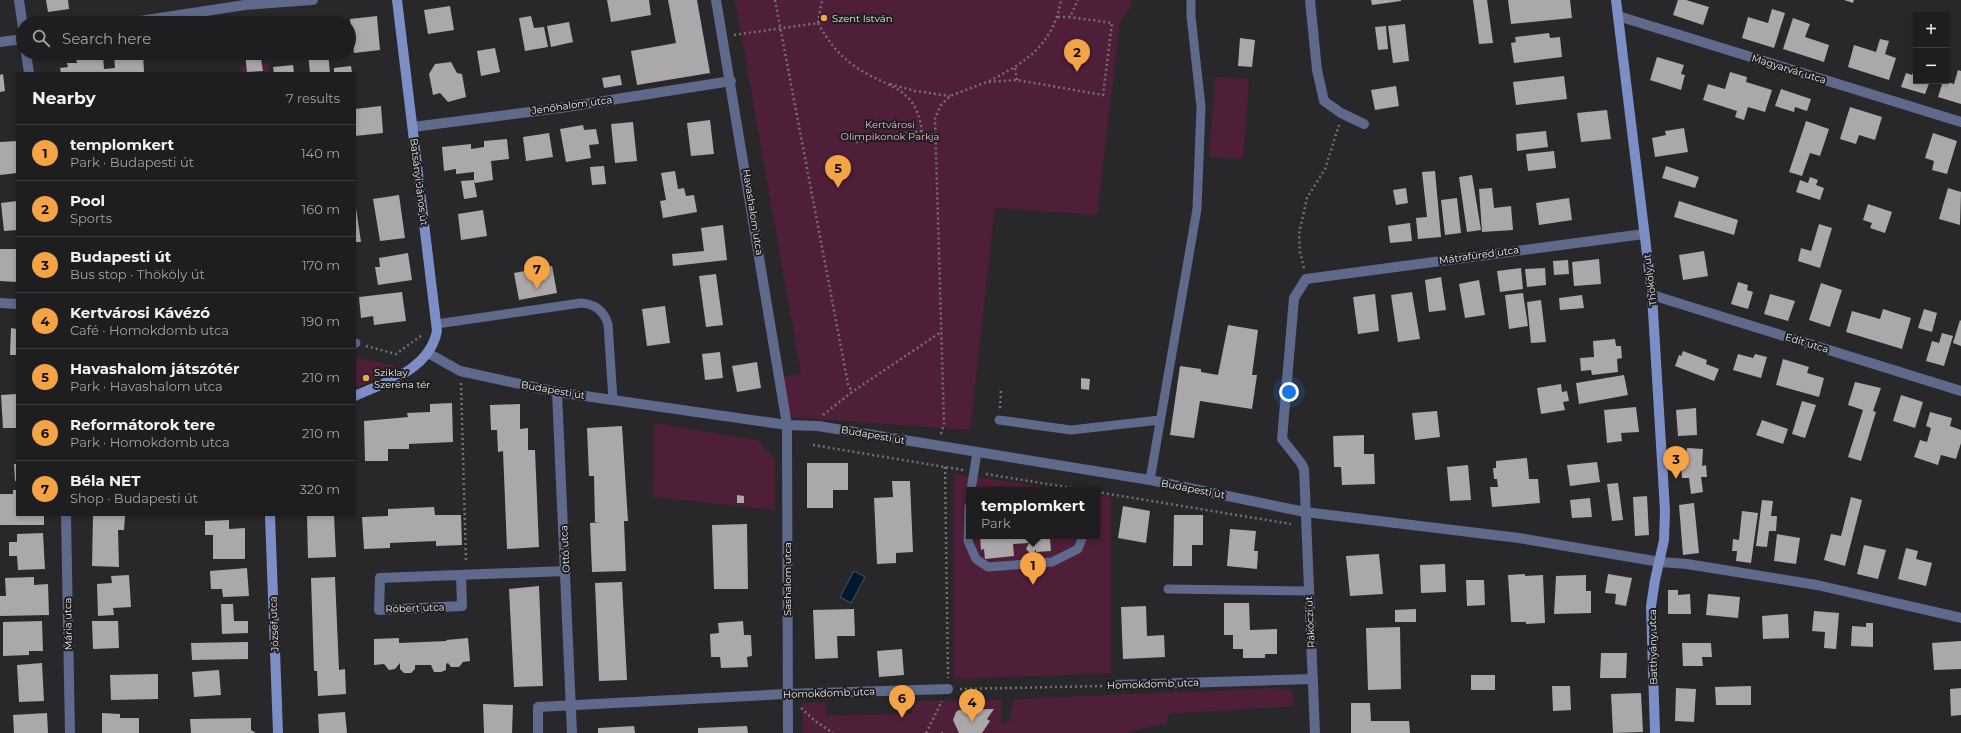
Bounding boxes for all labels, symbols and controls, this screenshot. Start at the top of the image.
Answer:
place label: Szent István [832,12,892,25]
map controls [1913,12,1949,84]
button: + [1913,12,1949,48]
marker: Szent István [819,13,829,23]
search box [16,16,356,60]
icon: search [30,27,52,49]
text: Search here [62,29,151,48]
pin: 2 [1064,39,1090,72]
button: − [1913,48,1949,84]
street label: Magyarvár utca [1750,51,1828,87]
text: Nearby [32,88,96,108]
text: 7 results [286,90,340,106]
street label: Jenőhalom utca [530,93,613,117]
park label: Kertvárosi Olimpikonok Parkja [841,118,939,143]
text: templomkert [70,135,174,154]
street label: Batsányi János út [407,138,431,226]
text: 1 [42,145,48,161]
text: 140 m [301,145,340,161]
text: Park · Budapesti út [70,154,194,170]
pin: 5 [825,155,851,188]
street label: Havashalom utca [740,168,766,256]
text: Pool [70,191,105,210]
text: 2 [41,201,49,217]
text: 160 m [302,201,340,217]
text: Sports [70,210,112,226]
street label: Mátrafüred utca [1438,243,1520,267]
text: Budapesti út [70,247,171,266]
street label: Thököly út [1640,253,1660,307]
pin: 7 [524,256,550,289]
text: 3 [41,257,49,273]
text: 170 m [302,257,340,273]
text: Bus stop · Thököly út [70,266,205,282]
text: Kertvárosi Kávézó [70,303,210,322]
text: 4 [41,313,49,329]
text: 190 m [302,313,340,329]
text: Café · Homokdomb utca [70,322,229,338]
street label: Edit utca [1784,330,1830,356]
text: Havashalom játszótér [70,359,239,378]
place label: Sziklay Szeréna tér [374,366,430,391]
text: 5 [41,369,49,385]
text: 210 m [302,369,340,385]
marker: Sziklay Szeréna tér [361,373,371,383]
text: Park · Havashalom utca [70,378,223,394]
street label: Budapesti út [520,378,586,402]
your location [1279,382,1299,402]
text: Reformátorok tere [70,415,215,434]
street label: Budapesti út [840,423,906,447]
text: 6 [41,425,49,441]
text: 210 m [302,425,340,441]
text: Park · Homokdomb utca [70,434,230,450]
pin: 3 [1663,446,1689,479]
text: Béla NET [70,471,140,490]
street label: Budapesti út [1160,476,1226,502]
text: 7 [41,481,49,497]
text: 320 m [300,481,340,497]
popup [966,487,1100,539]
text: Shop · Budapesti út [70,490,198,506]
text: templomkert [981,496,1085,515]
text: Park [981,515,1011,531]
street label: Ottó utca [557,525,573,573]
street label: Sashalom utca [781,542,794,616]
pin: 1 [1020,552,1046,585]
street label: József utca [267,596,281,653]
street label: Rákóczi út [1302,596,1318,648]
street label: Mária utca [61,598,75,650]
street label: Róbert utca [385,600,445,616]
street label: Batthyány utca [1646,609,1660,685]
street label: Homokdomb utca [1107,676,1199,692]
street label: Homokdomb utca [783,685,875,701]
pin: 6 [889,685,915,718]
pin: 4 [959,689,985,722]

